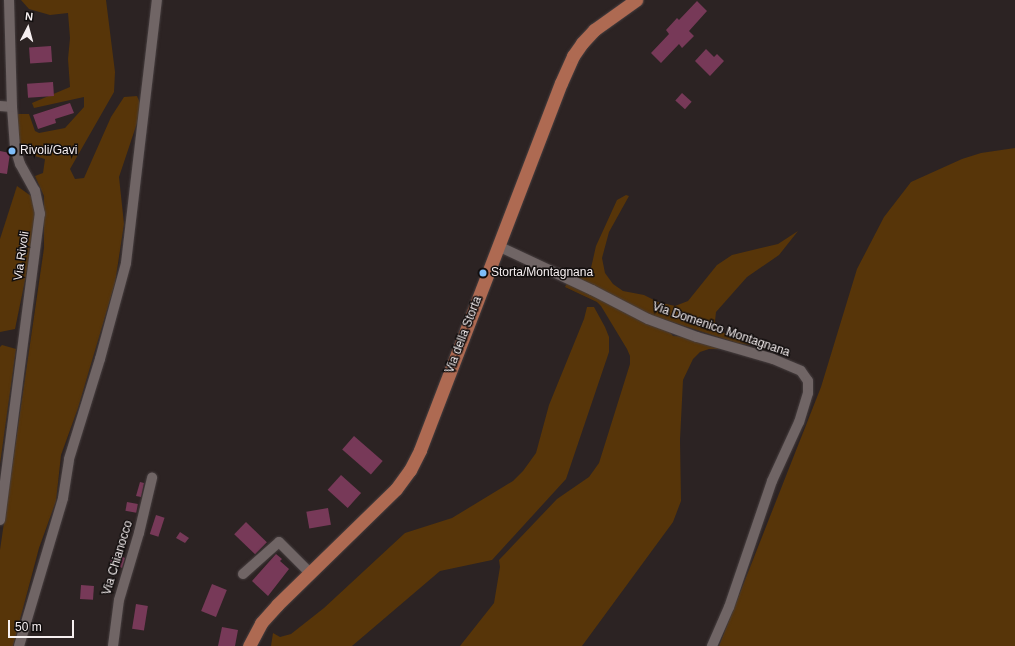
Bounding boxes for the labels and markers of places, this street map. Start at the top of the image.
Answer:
place label: Rivoli/Gavi [20,144,77,158]
marker: Rivoli/Gavi [7,146,17,156]
place label: Storta/Montagnana [491,266,593,280]
marker: Storta/Montagnana [478,268,488,278]

